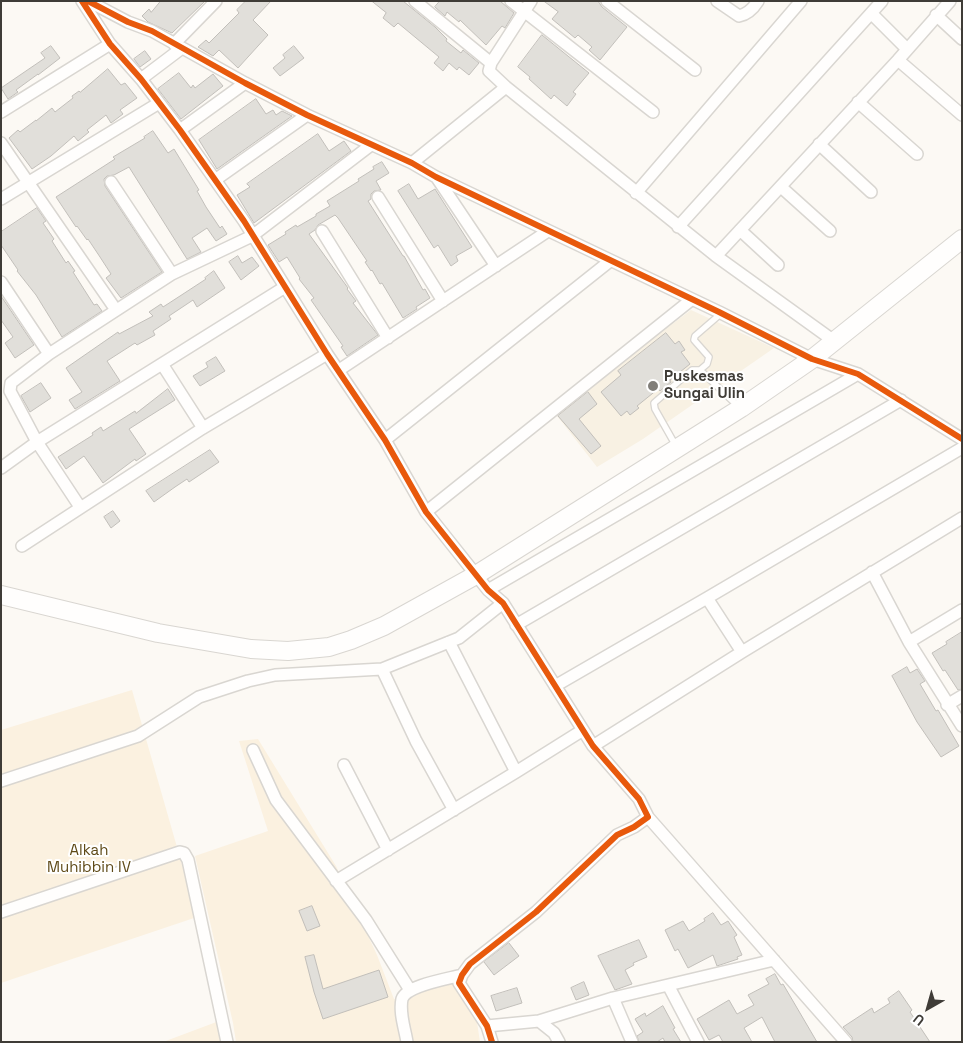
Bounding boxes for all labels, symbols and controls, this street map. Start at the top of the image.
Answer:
place label: Puskesmas Sungai Ulin [664,368,745,403]
marker: Puskesmas Sungai Ulin [646,379,660,393]
park label: Alkah Muhibbin IV [47,842,131,877]
north arrow [903,983,953,1033]
text: U [910,1010,928,1030]

